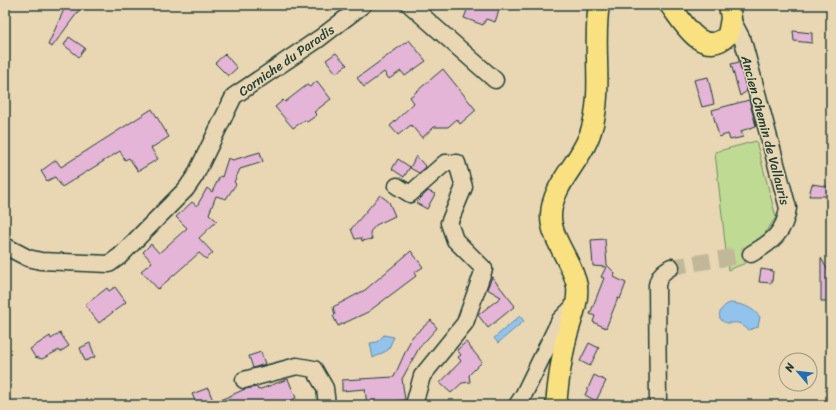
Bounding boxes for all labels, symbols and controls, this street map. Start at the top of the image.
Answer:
street label: Corniche du Paradis [233,18,339,102]
street label: Ancien Chemin de Vallauris [734,52,797,207]
north arrow [778,352,818,392]
text: N [779,359,800,376]

